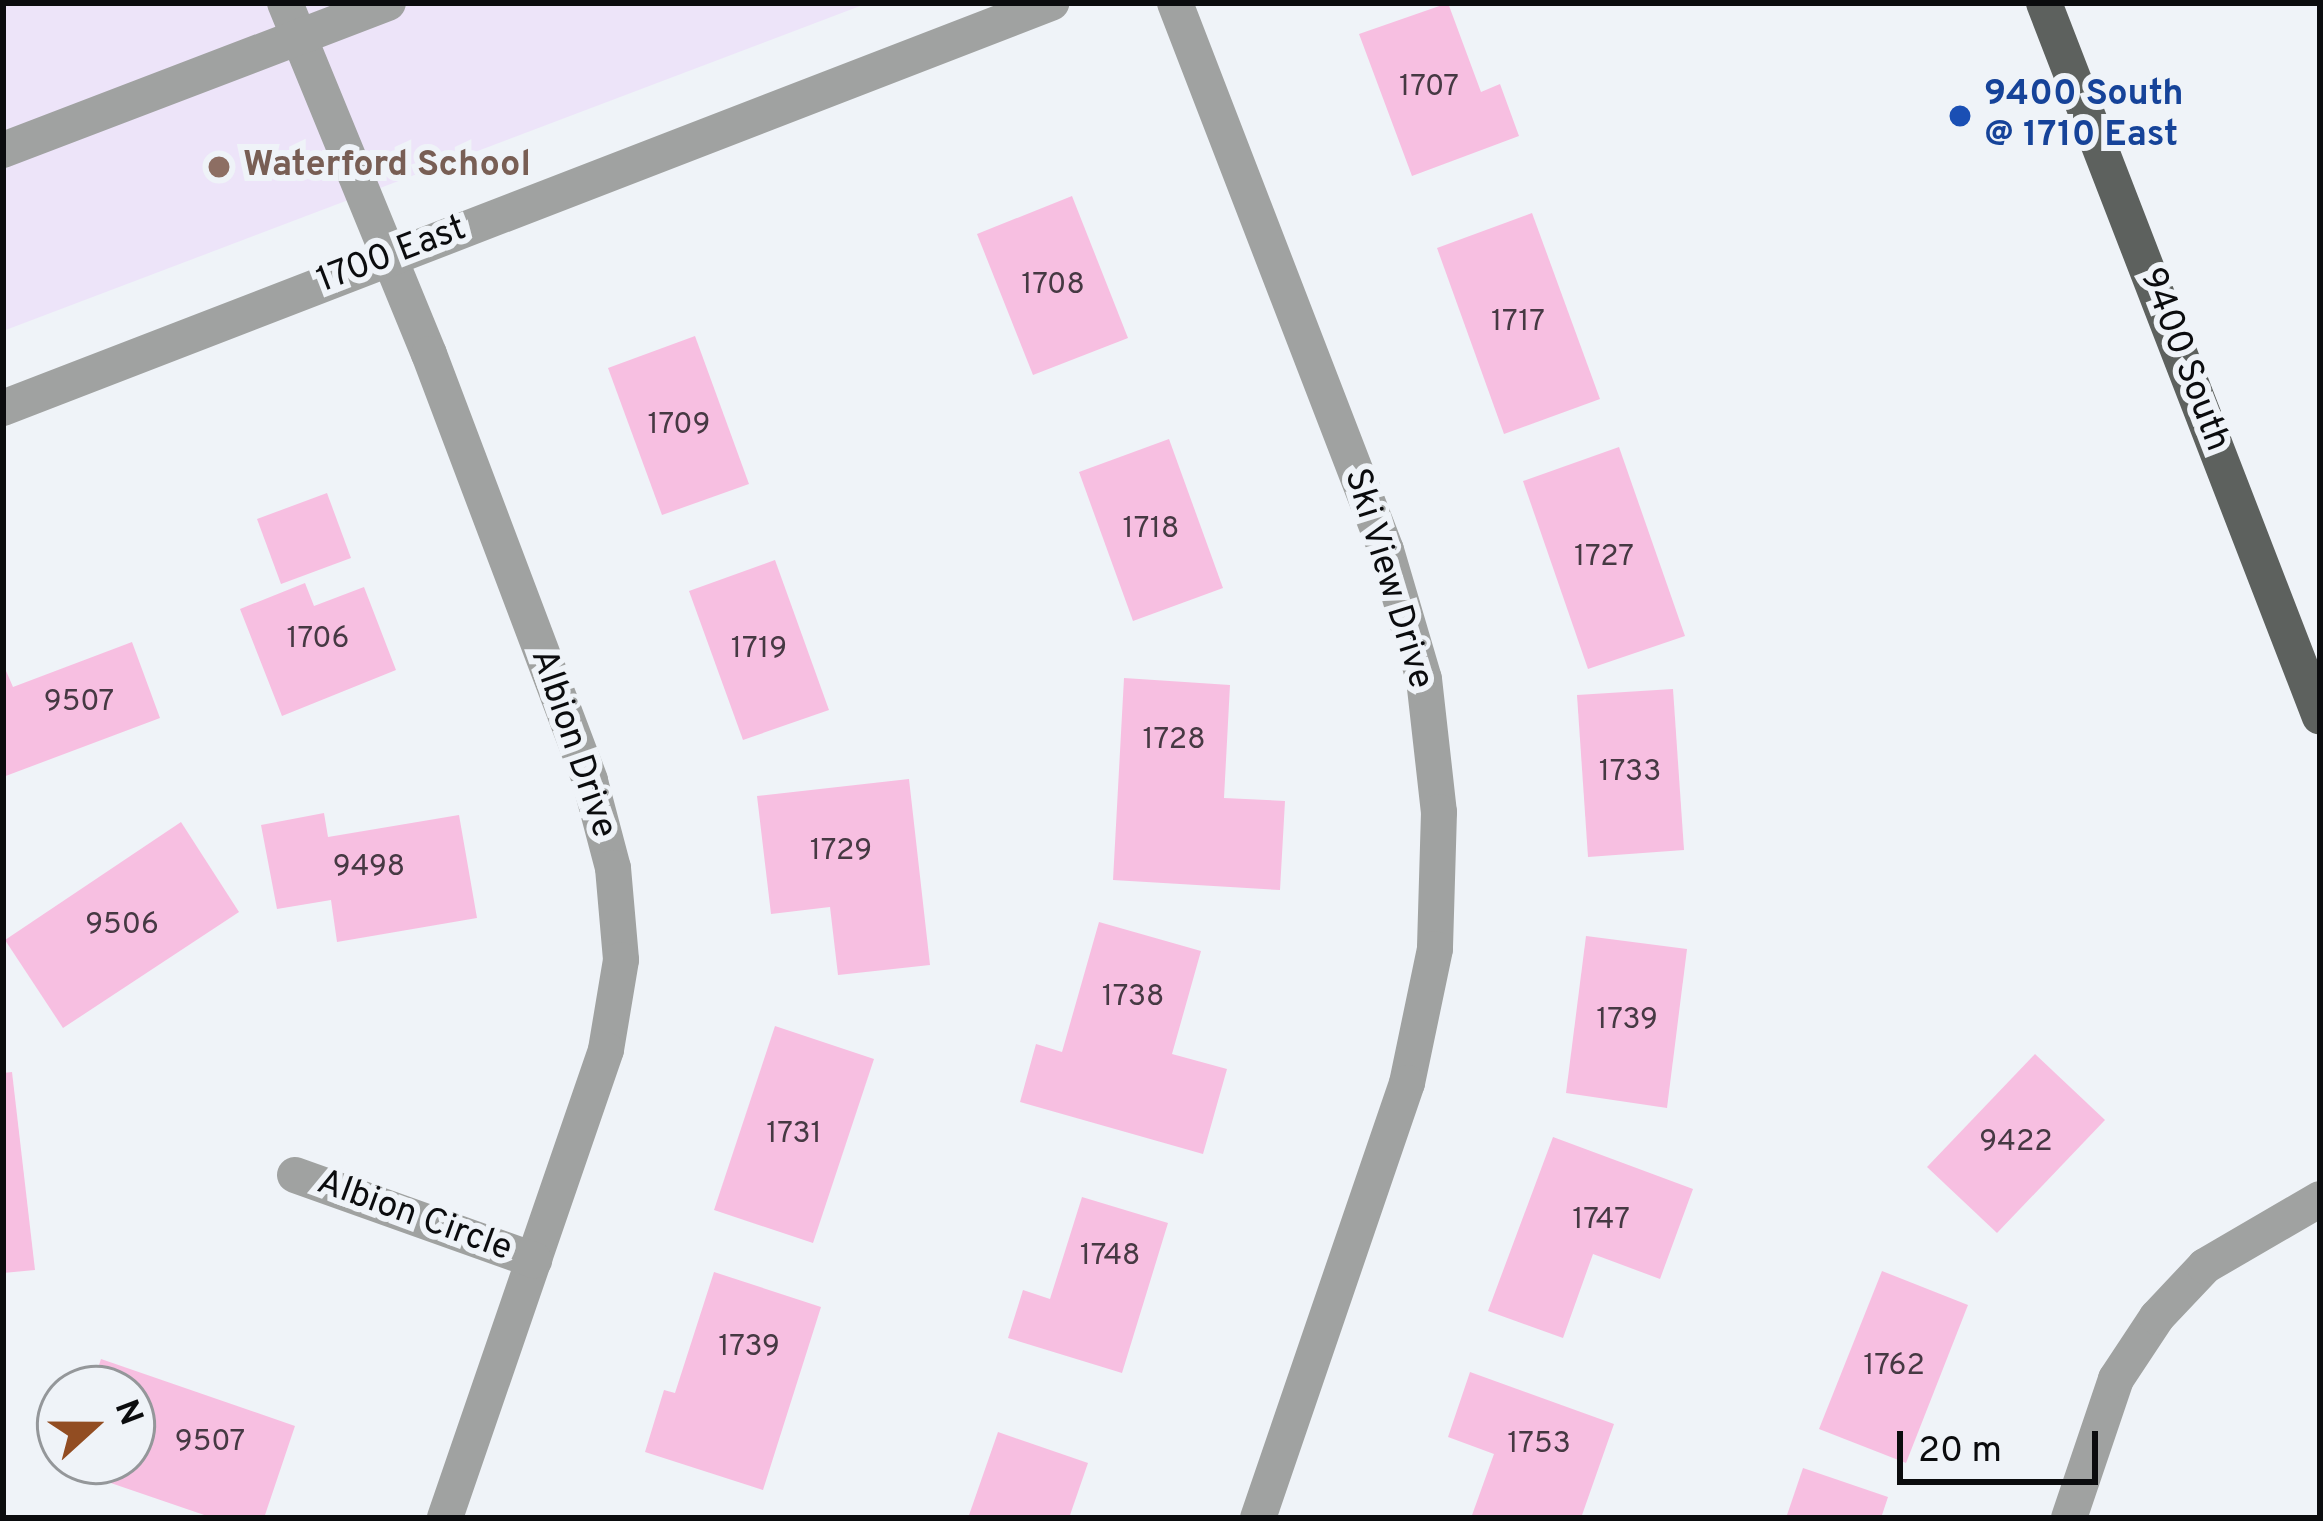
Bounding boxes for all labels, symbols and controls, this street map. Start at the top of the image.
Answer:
house number: 1707 [1399,70,1459,106]
place label: 9400 South @ 1710 East [1984,73,2184,158]
marker: 9400 South @ 1710 East [1947,103,1973,129]
place label: Waterford School [243,145,531,189]
marker: Waterford School [206,154,232,180]
street label: 1700 East [312,208,472,304]
street label: 9400 South [2128,262,2238,458]
house number: 1708 [1021,268,1085,304]
house number: 1717 [1491,305,1545,341]
house number: 1709 [648,408,710,444]
street label: Ski View Drive [1333,463,1441,695]
house number: 1718 [1123,512,1179,548]
house number: 1727 [1574,540,1634,576]
house number: 1706 [287,622,349,658]
house number: 1719 [731,632,787,668]
street label: Albion Drive [519,644,625,844]
house number: 9507 [44,685,114,721]
house number: 1728 [1143,723,1205,759]
house number: 1733 [1599,755,1661,791]
house number: 1729 [810,834,872,870]
house number: 9498 [333,850,405,886]
house number: 9506 [85,908,159,944]
house number: 1738 [1102,980,1164,1016]
house number: 1739 [1596,1003,1658,1039]
house number: 1731 [766,1117,822,1153]
house number: 9422 [1979,1125,2053,1161]
street label: Albion Circle [311,1162,517,1272]
house number: 1747 [1572,1203,1630,1239]
house number: 1748 [1080,1239,1140,1275]
house number: 1739 [718,1330,780,1366]
house number: 1762 [1863,1349,1925,1385]
north arrow [36,1365,156,1485]
text: N [103,1395,151,1432]
scale bar [1903,1407,2104,1481]
house number: 9507 [175,1425,245,1461]
house number: 1753 [1507,1427,1571,1463]
text: 20 m [1918,1429,2002,1475]

